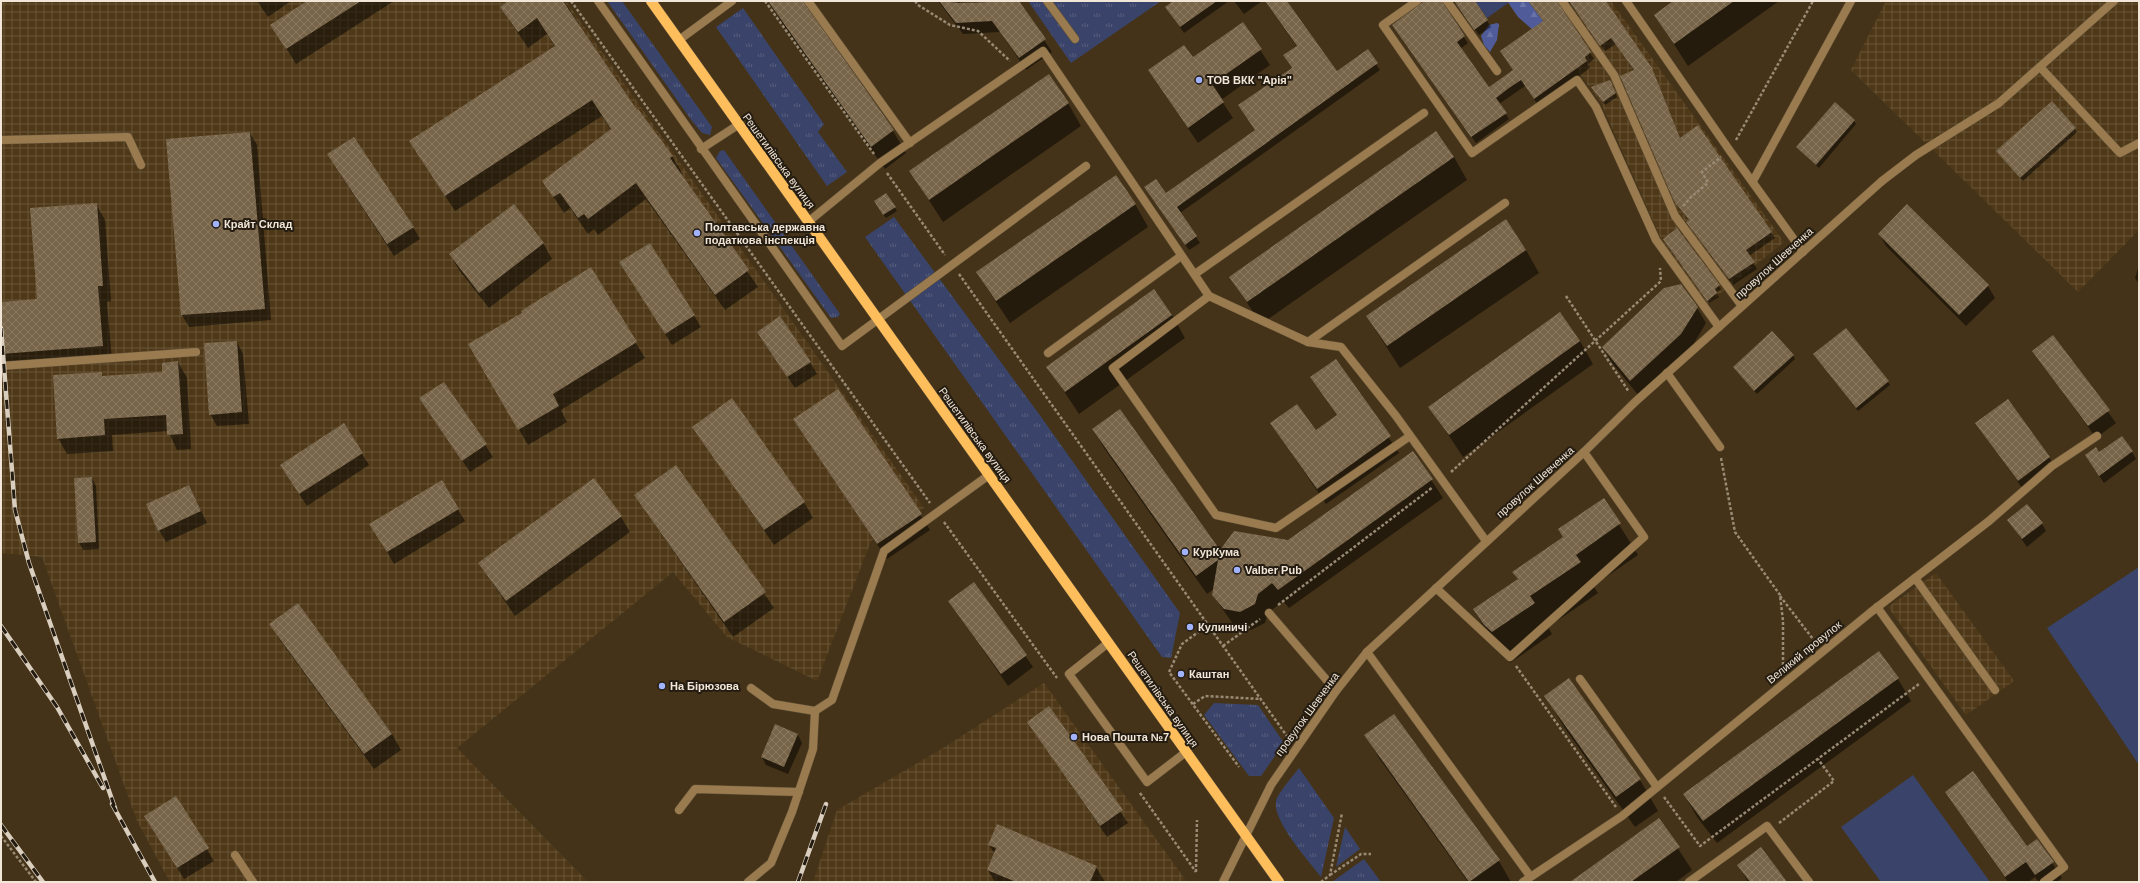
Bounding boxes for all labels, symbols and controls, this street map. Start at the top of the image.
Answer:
place label: ТОВ ВКК "Арія" [1207,74,1292,86]
marker: ТОВ ВКК "Арія" [1194,75,1204,85]
street label: Решетилівська вулиця [741,111,818,211]
place label: Крайт Склад [224,218,292,230]
marker: Крайт Склад [211,219,221,229]
place label: Полтавська державна податкова інспекція [705,221,826,246]
street label: провулок Шевченка [1733,224,1816,301]
marker: Полтавська державна податкова інспекція [692,228,702,238]
street label: Решетилівська вулиця [937,385,1014,485]
street label: провулок Шевченка [1494,443,1577,520]
place label: КурКума [1193,546,1240,558]
marker: КурКума [1180,547,1190,557]
place label: Valber Pub [1245,564,1302,576]
marker: Valber Pub [1232,565,1242,575]
street label: Великий провулок [1764,618,1844,686]
place label: Кулиничі [1198,621,1247,633]
marker: Кулиничі [1185,622,1195,632]
street label: Решетилівська вулиця [1125,649,1201,749]
place label: Каштан [1189,668,1229,680]
marker: Каштан [1176,669,1186,679]
street label: провулок Шевченка [1273,669,1342,758]
place label: На Бірюзова [670,680,740,692]
marker: На Бірюзова [657,681,667,691]
place label: Нова Пошта №7 [1082,731,1169,743]
marker: Нова Пошта №7 [1069,732,1079,742]

